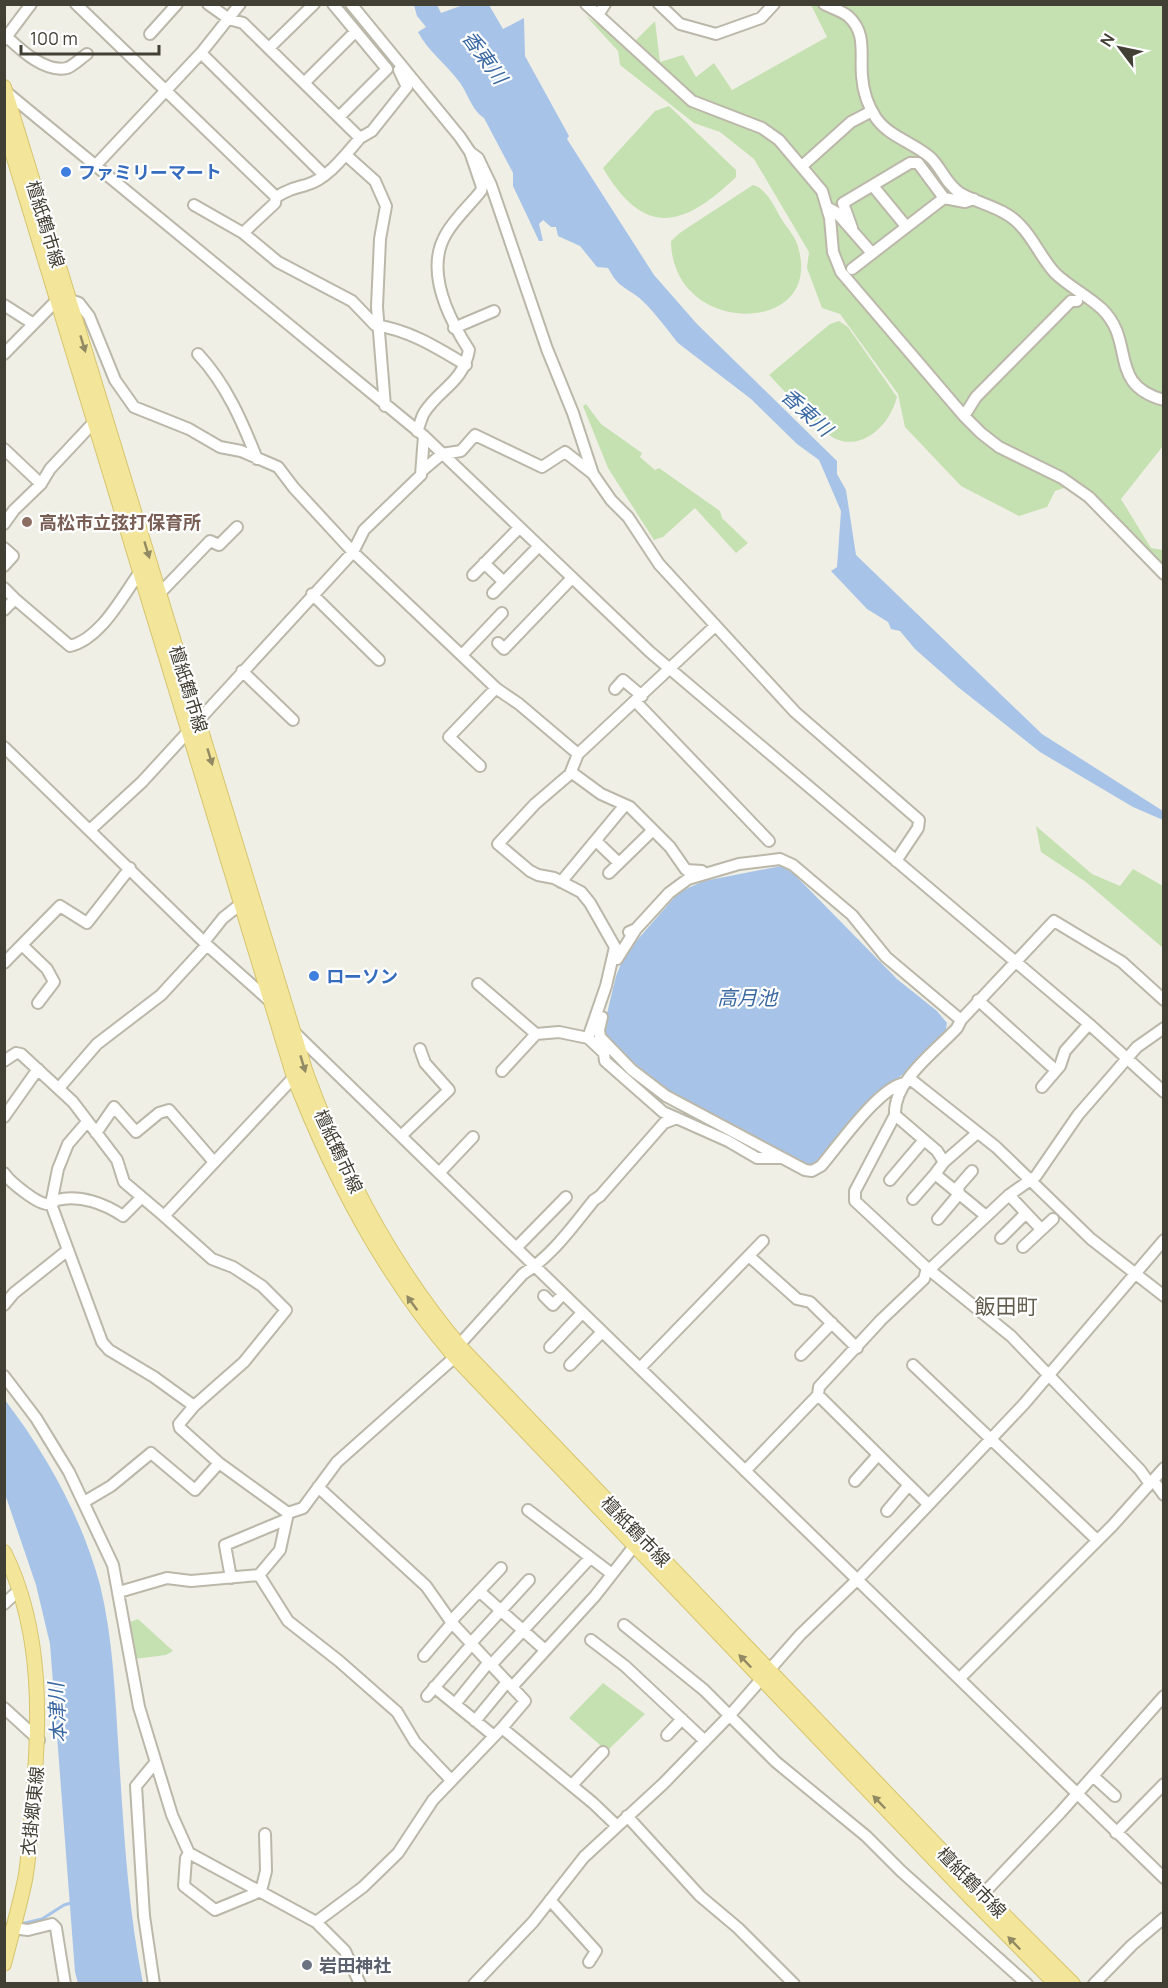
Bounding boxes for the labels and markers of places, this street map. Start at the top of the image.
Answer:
place label: ファミリーマート [78,160,222,184]
marker: ファミリーマート [59,165,73,179]
place label: 高松市立弦打保育所 [39,510,201,534]
marker: 高松市立弦打保育所 [20,515,34,529]
place label: ローソン [326,964,398,988]
marker: ローソン [307,969,321,983]
place label: 岩田神社 [319,1953,391,1977]
marker: 岩田神社 [300,1958,314,1972]

